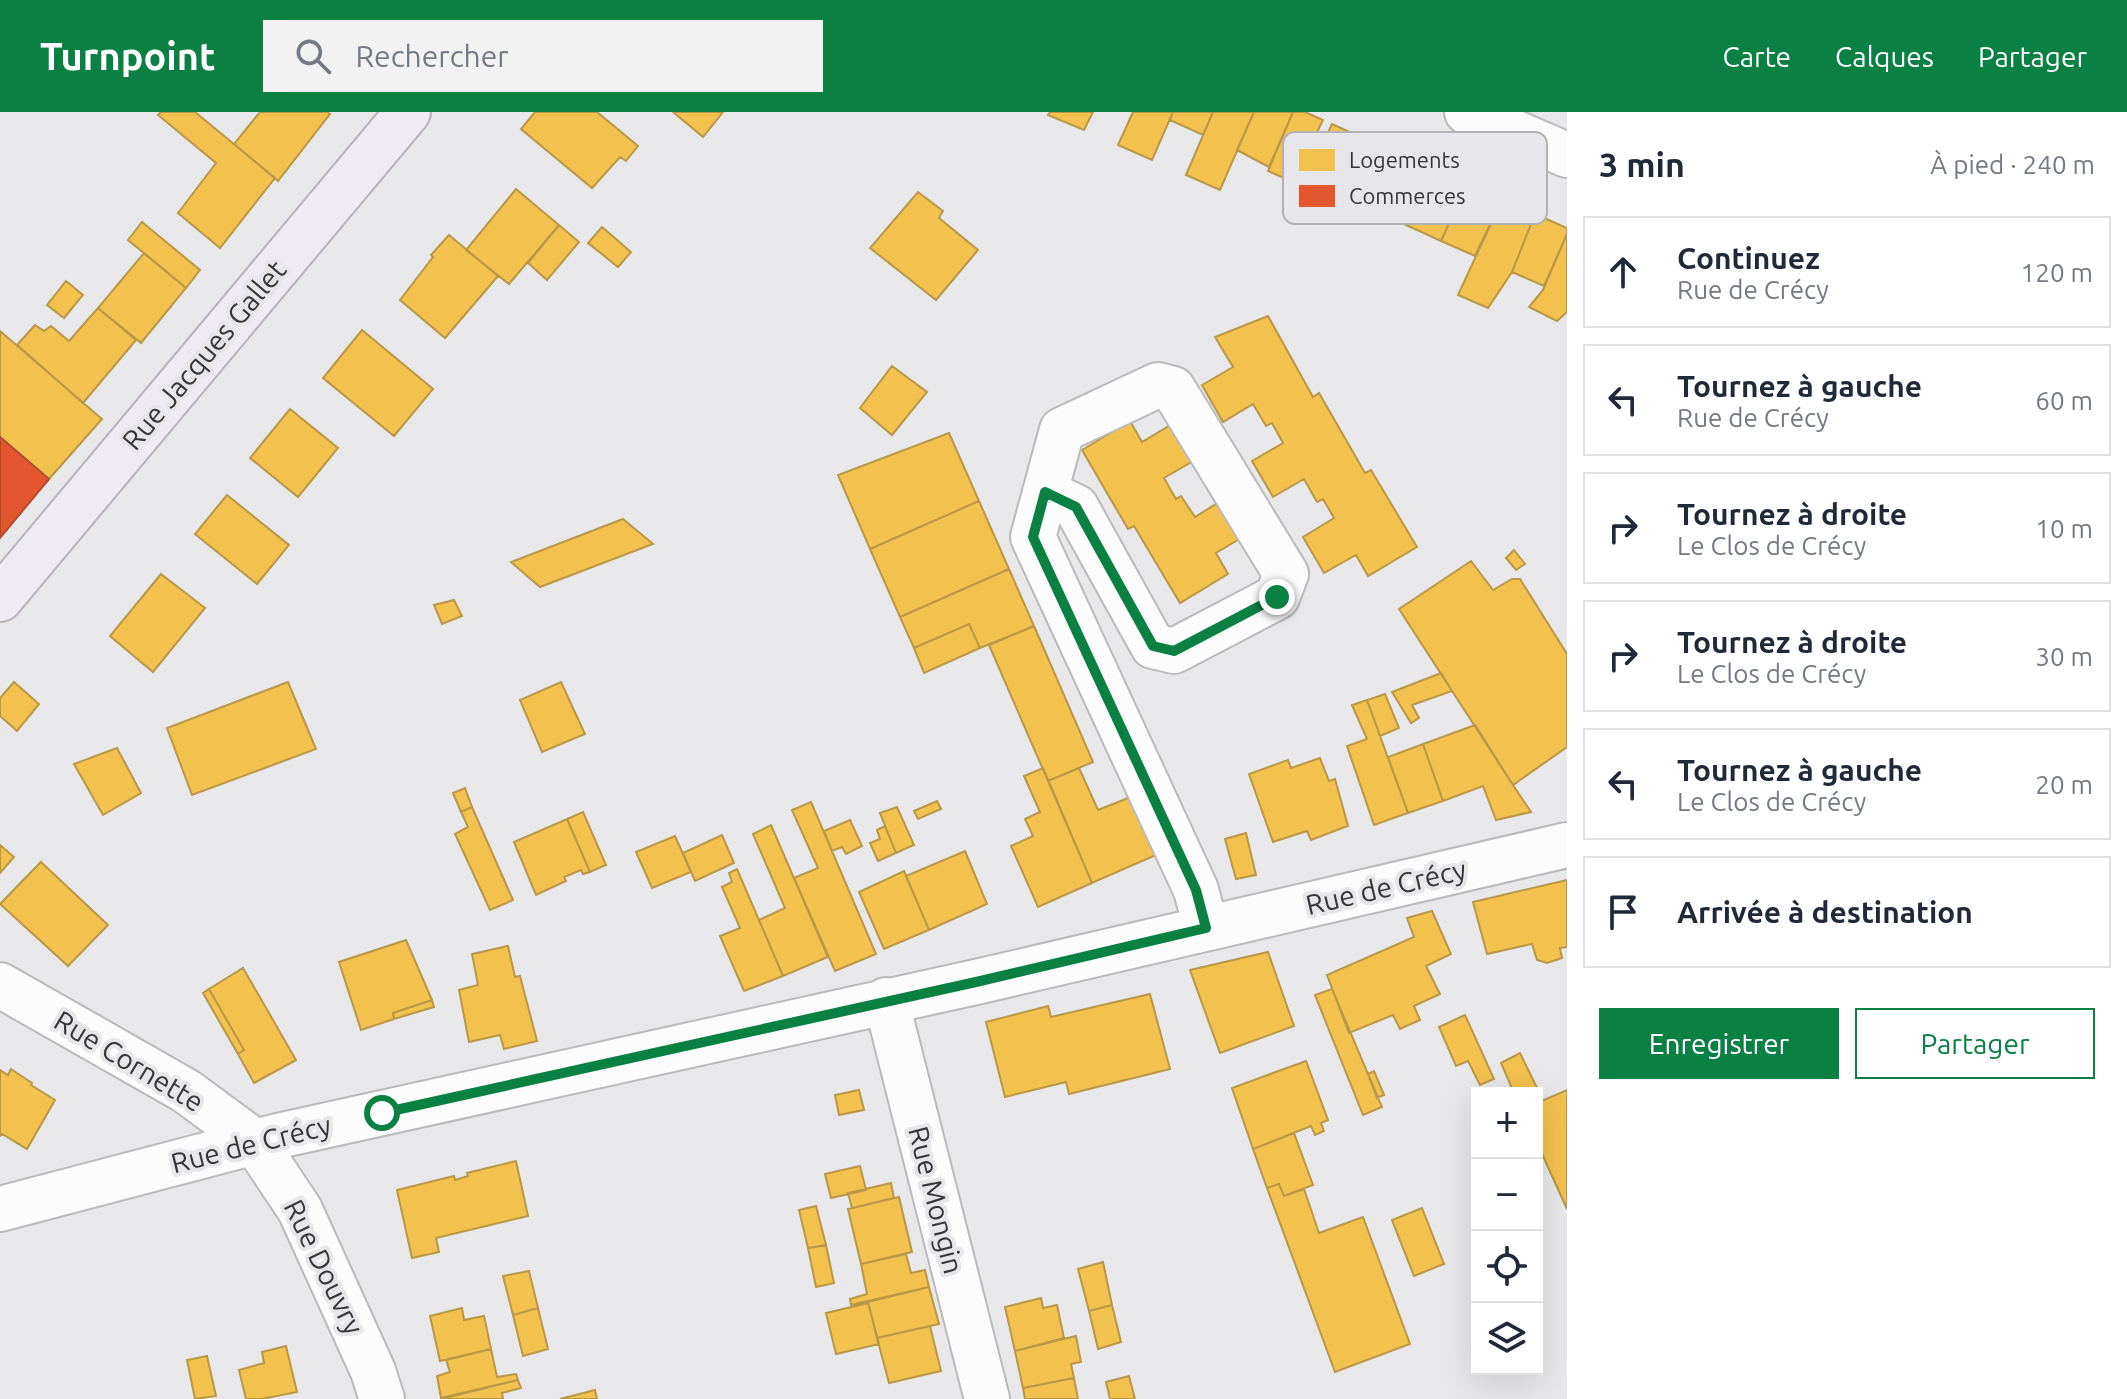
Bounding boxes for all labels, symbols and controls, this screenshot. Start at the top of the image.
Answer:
search box [263,20,823,92]
icon: search [291,34,335,78]
text: Turnpoint [40,35,215,77]
text: Rechercher [355,39,509,73]
text: Carte [1722,41,1791,72]
text: Calques [1835,41,1934,72]
text: Partager [1978,41,2087,72]
legend [1283,132,1547,224]
text: 3 min [1599,145,1685,183]
text: Logements [1349,147,1460,172]
text: À pied · 240 m [1930,150,2095,179]
text: Commerces [1349,183,1466,208]
text: Continuez [1677,241,1820,275]
icon: ahead [1601,250,1645,294]
street label: Rue Jacques Gallet [116,254,292,455]
text: 120 m [2021,258,2093,287]
text: Rue de Crécy [1677,275,1829,304]
text: Tournez à gauche [1677,369,1922,403]
icon: left [1601,378,1645,422]
text: 60 m [2035,386,2093,415]
text: Rue de Crécy [1677,403,1829,432]
text: Tournez à droite [1677,497,1907,531]
icon: right [1601,506,1645,550]
text: 10 m [2035,514,2093,543]
text: Le Clos de Crécy [1677,531,1866,560]
route end [1259,579,1295,615]
text: Tournez à droite [1677,625,1907,659]
icon: right [1601,634,1645,678]
text: 30 m [2035,642,2093,671]
text: Le Clos de Crécy [1677,659,1866,688]
text: Tournez à gauche [1677,753,1922,787]
icon: left [1601,762,1645,806]
text: 20 m [2035,770,2093,799]
text: Le Clos de Crécy [1677,787,1866,816]
street label: Rue de Crécy [1303,853,1469,920]
icon: arrive [1601,890,1645,934]
text: Arrivée à destination [1677,895,1973,929]
street label: Rue Cornette [49,1004,209,1117]
button: Enregistrer [1599,1008,1839,1079]
button: Partager [1855,1008,2095,1079]
map controls [1471,1087,1543,1375]
button: + [1471,1087,1543,1159]
route start [364,1095,400,1131]
street label: Rue de Crécy [168,1109,334,1178]
street label: Rue Mongin [903,1123,970,1277]
button: − [1471,1159,1543,1231]
street label: Rue Douvry [279,1194,370,1339]
button: locate [1471,1231,1543,1303]
button: layers [1471,1303,1543,1375]

